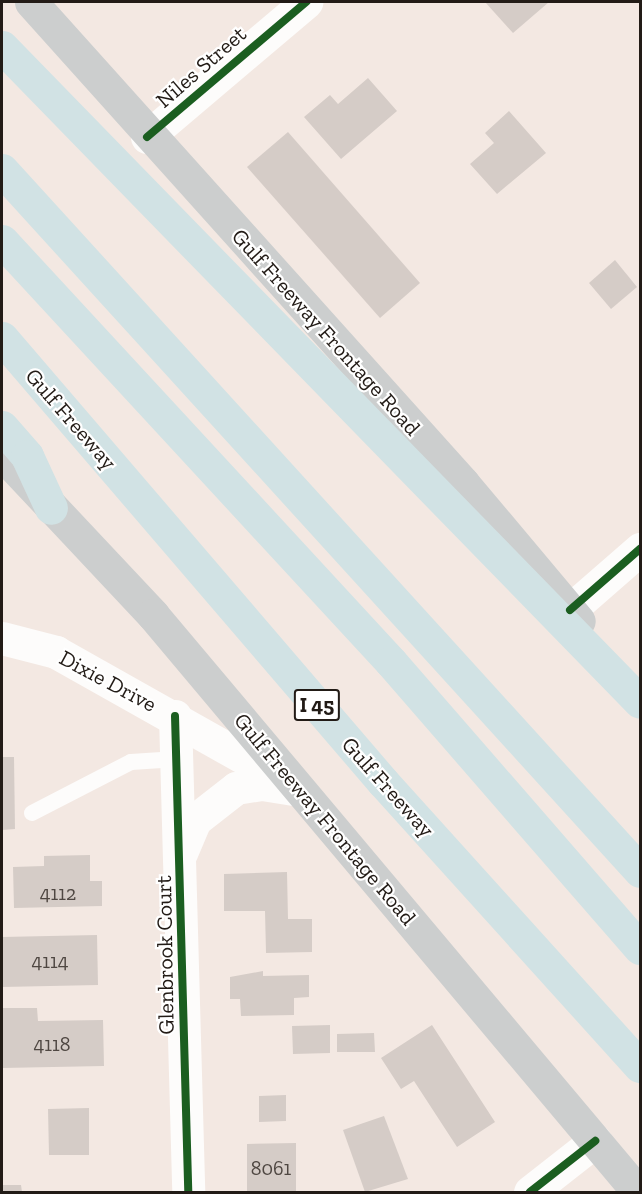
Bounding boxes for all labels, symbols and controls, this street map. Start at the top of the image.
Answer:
street label: Niles Street [151,21,251,113]
street label: Gulf Freeway Frontage Road [226,223,426,441]
street label: Gulf Freeway [20,363,122,475]
street label: Dixie Drive [55,644,161,718]
road number: I 45 [293,687,341,723]
street label: Gulf Freeway Frontage Road [228,707,422,931]
street label: Gulf Freeway [336,731,440,843]
street label: Glenbrook Court [150,875,180,1035]
house number: 4112 [40,881,76,905]
house number: 4114 [32,949,68,973]
house number: 4118 [34,1032,70,1056]
house number: 8061 [251,1156,291,1180]

